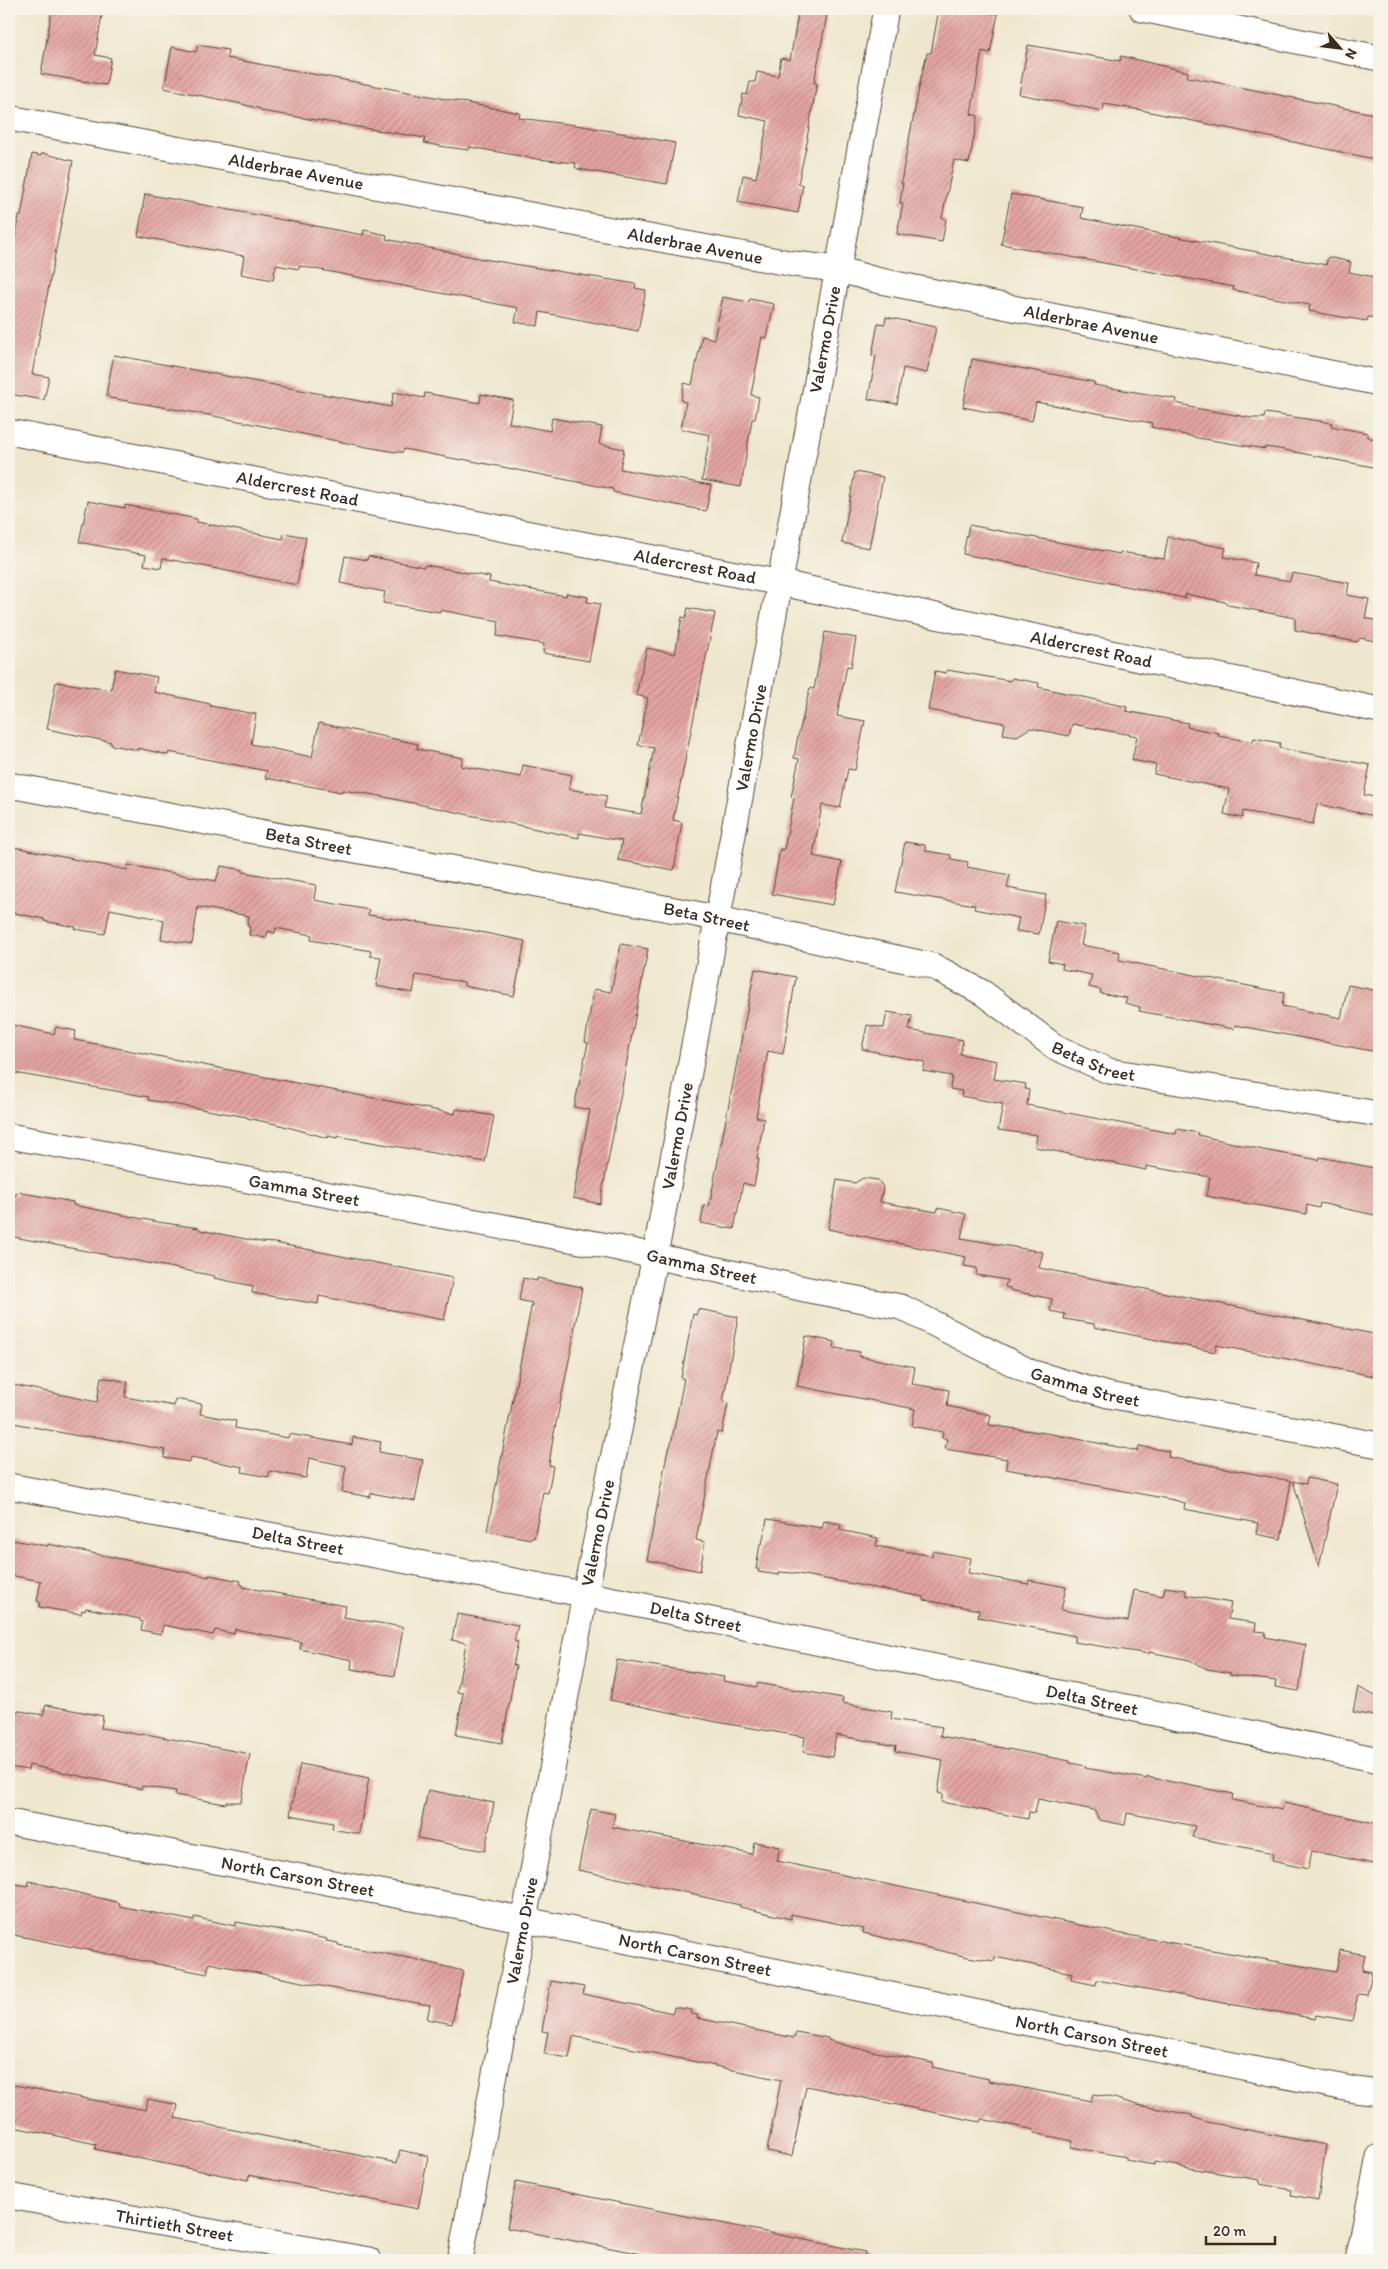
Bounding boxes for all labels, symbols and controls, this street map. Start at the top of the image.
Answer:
north arrow [1316,22,1366,72]
text: N [1341,46,1361,62]
street label: Alderbrae Avenue [227,148,365,195]
street label: Alderbrae Avenue [626,222,765,269]
street label: Valermo Drive [804,284,846,395]
street label: Alderbrae Avenue [1022,300,1161,349]
street label: Aldercrest Road [235,466,361,511]
street label: Aldercrest Road [632,543,758,589]
street label: Aldercrest Road [1029,625,1155,673]
street label: Valermo Drive [730,682,772,793]
street label: Beta Street [263,822,354,860]
street label: Beta Street [662,897,752,937]
street label: Beta Street [1048,1036,1137,1086]
street label: Valermo Drive [657,1080,698,1191]
street label: Gamma Street [247,1169,362,1211]
street label: Gamma Street [645,1244,759,1289]
street label: Gamma Street [1028,1362,1142,1412]
street label: Valermo Drive [576,1477,619,1588]
street label: Delta Street [250,1521,346,1560]
street label: Delta Street [648,1596,744,1637]
street label: Delta Street [1044,1680,1140,1720]
street label: North Carson Street [219,1851,377,1902]
street label: Valermo Drive [501,1875,543,1986]
street label: North Carson Street [617,1928,774,1981]
street label: North Carson Street [1014,2010,1171,2063]
street label: Thirtieth Street [114,2204,235,2247]
scale bar [1206,2214,1274,2246]
text: 20 m [1213,2222,1247,2240]

